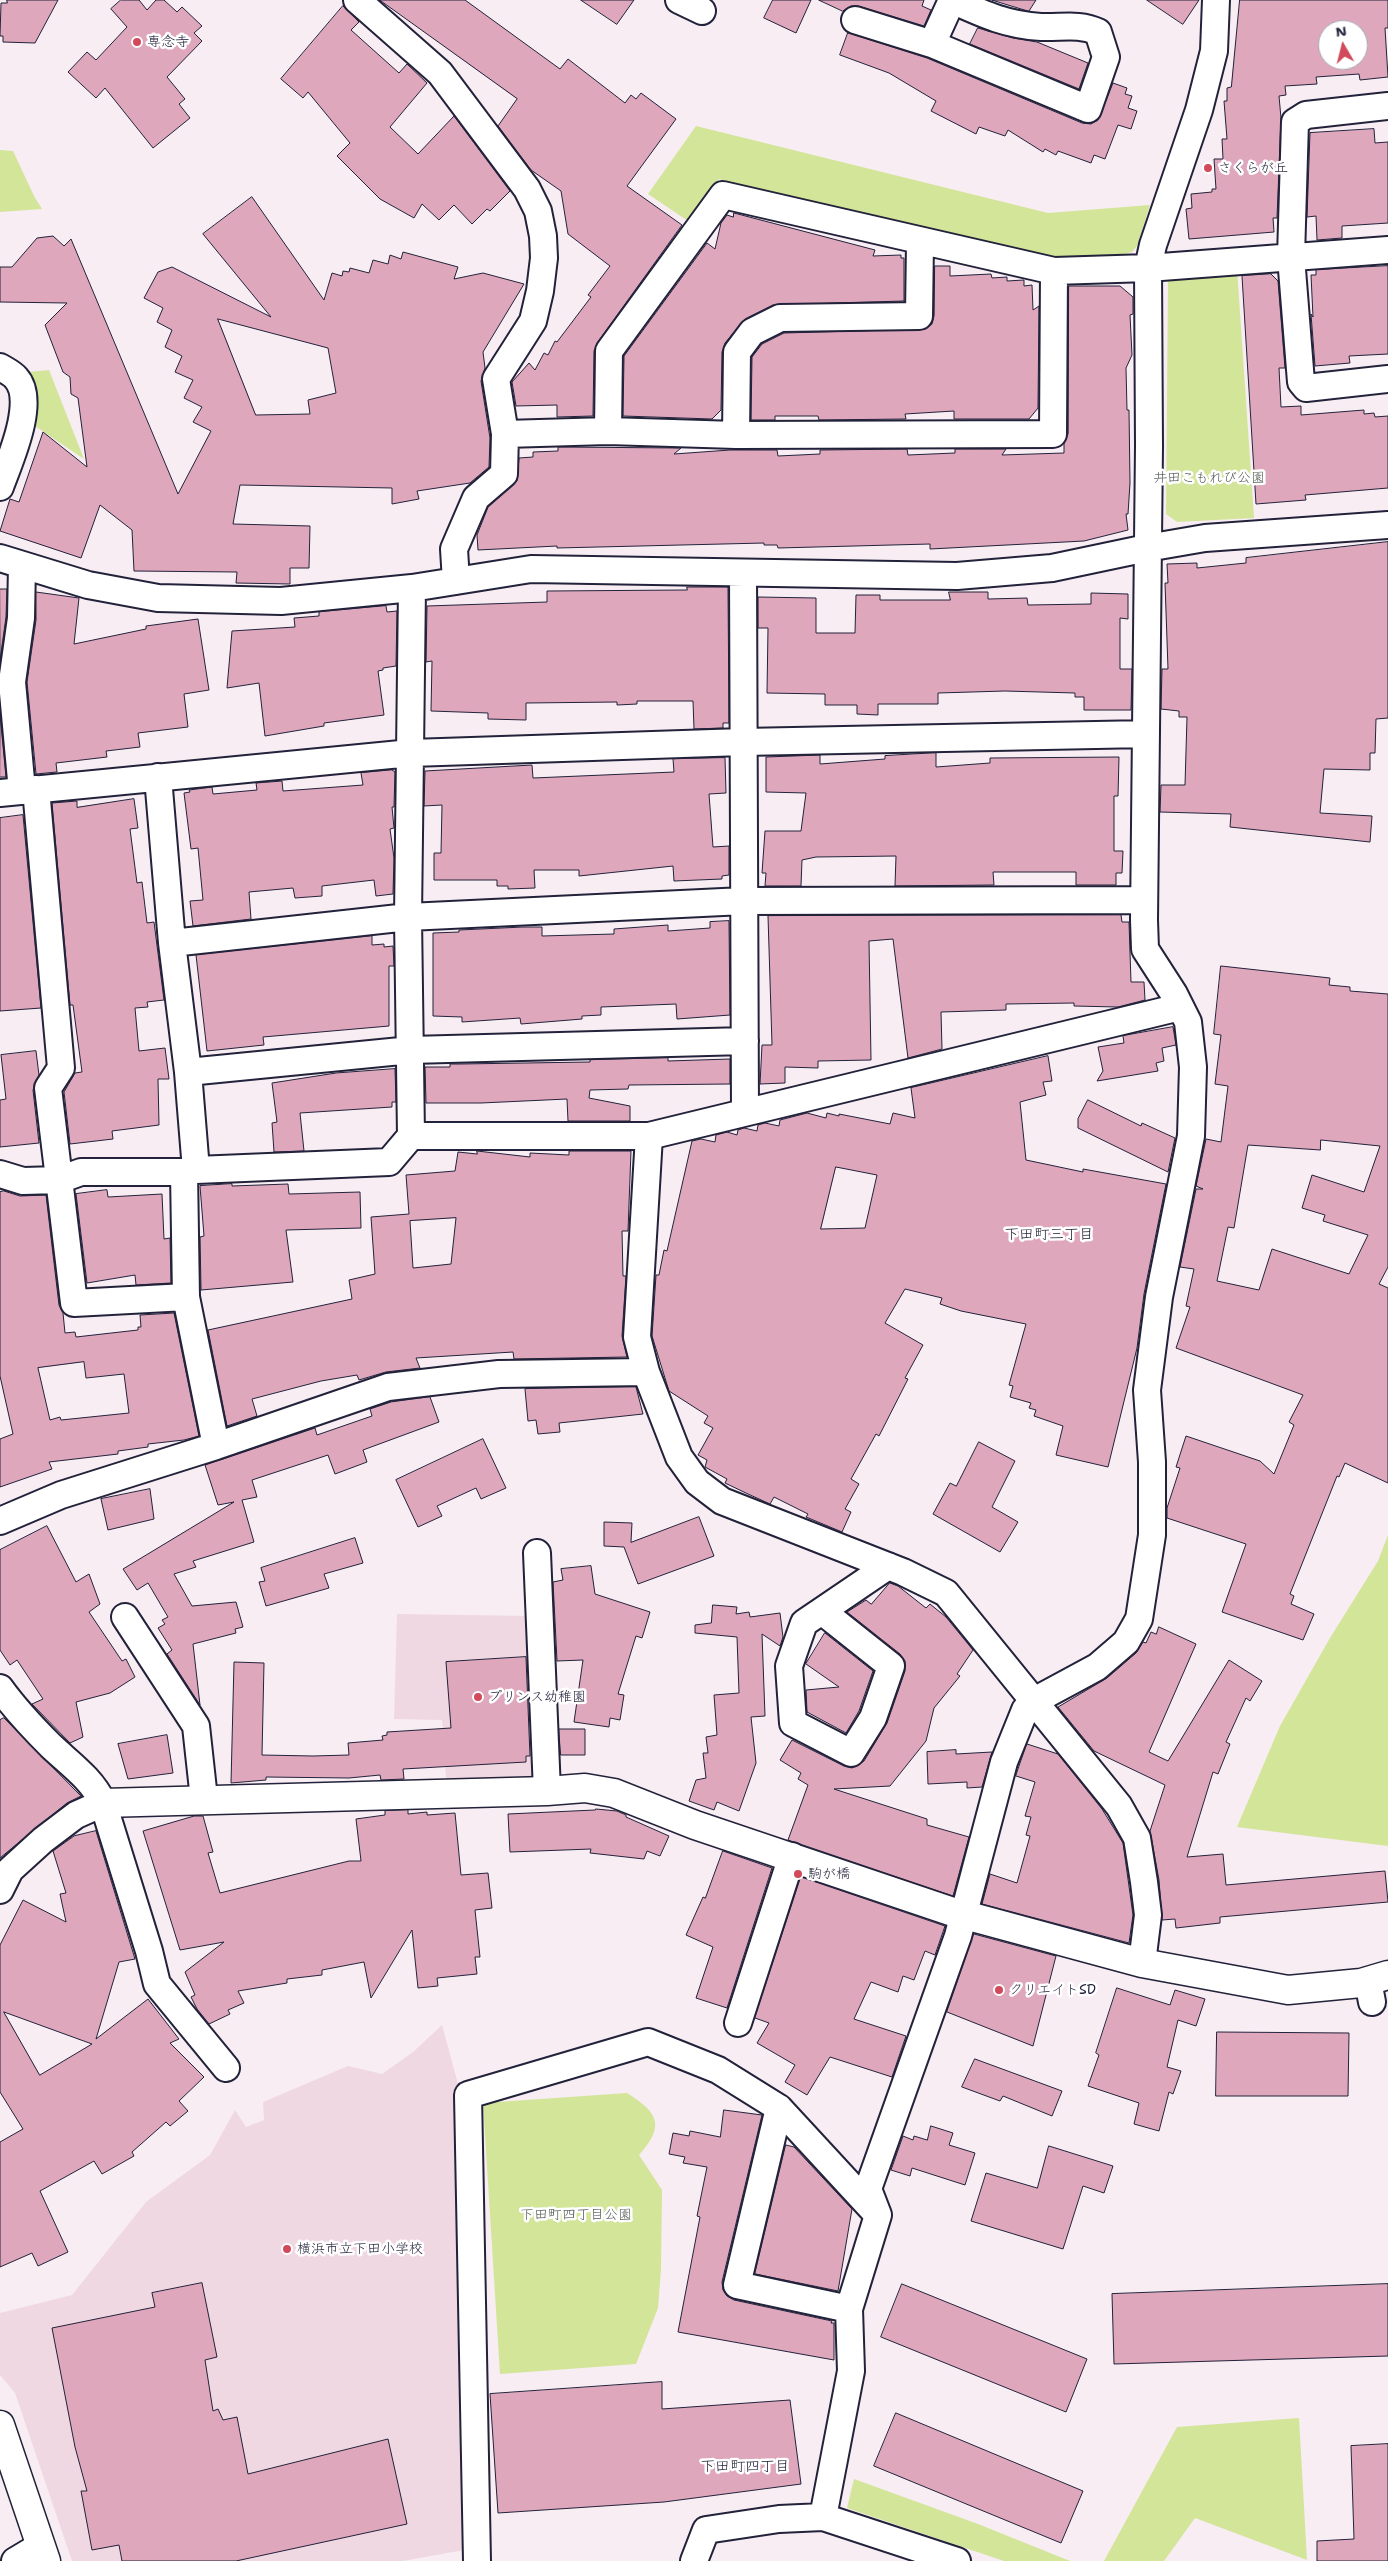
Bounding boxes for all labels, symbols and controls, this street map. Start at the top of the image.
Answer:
north arrow [1318,20,1368,70]
text: N [1334,21,1348,41]
place label: 専念寺 [147,34,189,50]
marker: 専念寺 [131,36,143,48]
place label: さくらが丘 [1218,160,1288,176]
marker: さくらが丘 [1202,162,1214,174]
park label: 井田こもれび公園 [1153,470,1265,486]
district label: 下田町三丁目 [1004,1226,1094,1244]
place label: プリンス幼稚園 [488,1689,586,1705]
marker: プリンス幼稚園 [472,1691,484,1703]
place label: 駒が橋 [808,1866,850,1882]
marker: 駒が橋 [792,1868,804,1880]
place label: クリエイトSD [1009,1982,1096,1998]
marker: クリエイトSD [993,1984,1005,1996]
park label: 下田町四丁目公園 [520,2207,632,2223]
place label: 横浜市立下田小学校 [297,2241,423,2257]
marker: 横浜市立下田小学校 [281,2243,293,2255]
district label: 下田町四丁目 [700,2458,790,2476]

